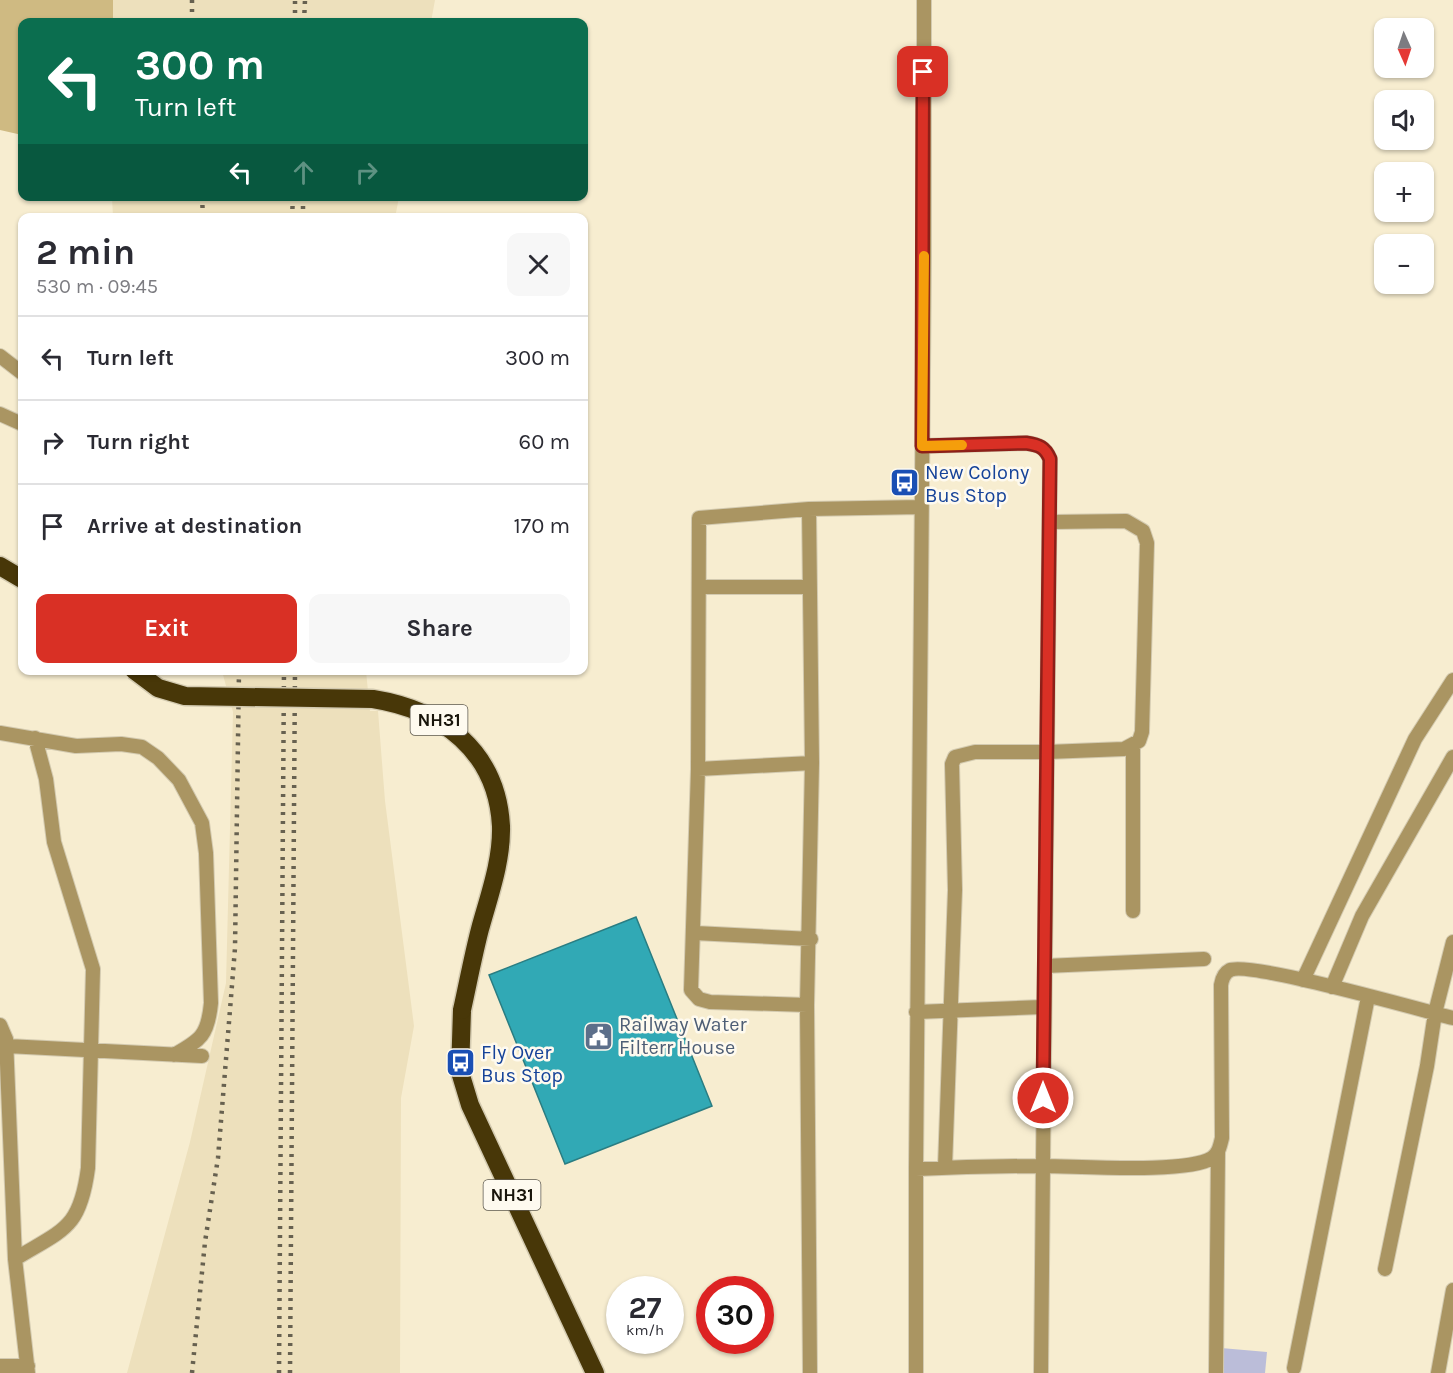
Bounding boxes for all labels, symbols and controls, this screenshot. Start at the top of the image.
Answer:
north arrow [1374,18,1434,78]
map controls [1374,18,1434,294]
text: 300 m [135,40,265,90]
icon: left [36,42,114,120]
pin [897,46,948,97]
icon: arrive [906,55,939,88]
button: sound [1374,90,1434,150]
text: Turn left [135,91,236,123]
icon: left [224,156,257,189]
icon: ahead [287,156,320,189]
icon: right [350,156,383,189]
button: + [1374,162,1434,222]
text: 2 min [36,231,135,273]
button: close [507,233,570,296]
button: − [1374,234,1434,294]
text: 530 m · 09:45 [36,275,158,298]
icon: left [36,342,69,375]
text: Turn left [87,345,174,371]
text: 300 m [505,345,570,371]
icon: right [36,426,69,459]
text: Turn right [87,429,190,455]
text: 60 m [519,429,570,455]
place label: New Colony Bus Stop [925,461,1029,507]
bus stop icon: New Colony Bus Stop [888,467,920,499]
icon: arrive [36,510,69,543]
text: Arrive at destination [87,513,302,539]
text: 170 m [514,513,570,539]
button: Exit [36,594,297,663]
button: Share [309,594,570,663]
road number: NH31 [410,705,468,735]
place label: Railway Water Filterr House [619,1013,747,1059]
public building icon: Railway Water Filterr House [582,1020,614,1052]
place label: Fly Over Bus Stop [481,1041,563,1087]
bus stop icon: Fly Over Bus Stop [444,1047,476,1079]
position arrow [1011,1066,1075,1130]
road number: NH31 [484,1180,540,1210]
speed limit sign: 30 [696,1276,774,1354]
text: 27 [628,1290,662,1326]
text: km/h [626,1321,664,1339]

